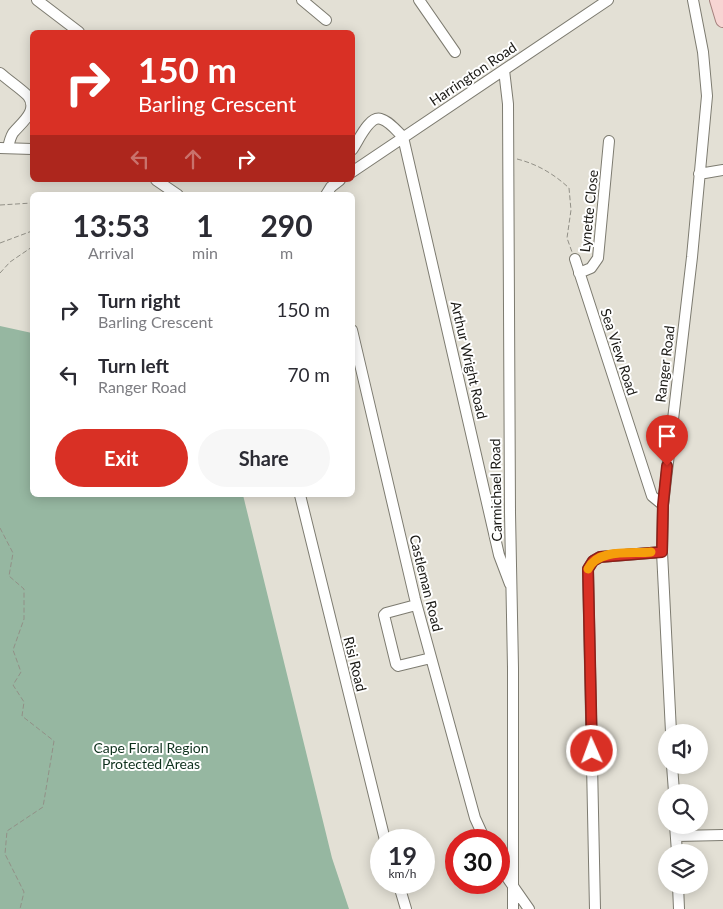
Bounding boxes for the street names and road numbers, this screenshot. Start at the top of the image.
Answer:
street label: Harrington Road [426,38,520,109]
street label: Lynette Close [576,169,601,253]
street label: Arthur Wright Road [448,299,491,420]
street label: Sea View Road [597,306,642,398]
street label: Ranger Road [651,324,678,403]
street label: Carmichael Road [486,438,505,542]
street label: Castleman Road [406,533,447,633]
street label: Risi Road [340,635,371,693]

